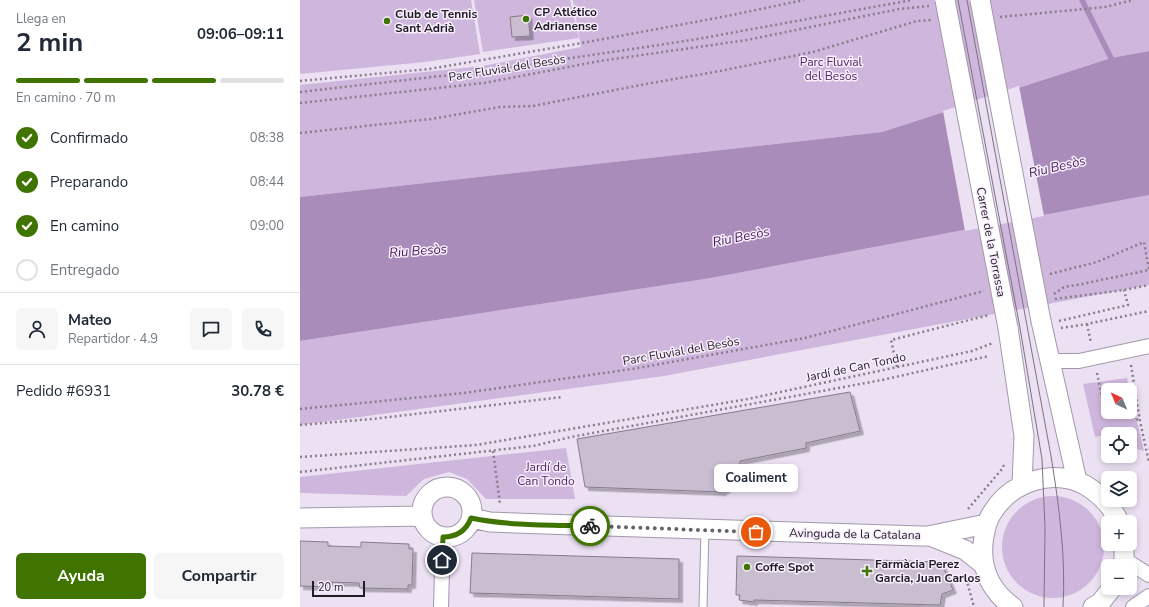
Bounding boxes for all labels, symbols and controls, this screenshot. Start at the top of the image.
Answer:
place label: CP Atlético Adrianense [534,4,598,34]
place label: Club de Tennis Sant Adrià [395,6,477,36]
text: Llega en [16,10,66,28]
marker: CP Atlético Adrianense [521,14,531,24]
marker: Club de Tennis Sant Adrià [382,16,392,26]
text: 09:06–09:11 [197,24,284,44]
text: 2 min [16,25,83,60]
street label: Parc Fluvial del Besòs [447,51,567,85]
park label: Parc Fluvial del Besòs [800,54,863,84]
text: En camino · 70 m [16,89,116,107]
icon: check [16,127,38,149]
text: Confirmado [50,128,128,148]
text: 08:38 [250,129,284,147]
water label: Riu Besòs [1027,152,1087,182]
icon: check [16,171,38,193]
text: Preparando [50,172,128,192]
text: 08:44 [250,173,284,191]
street label: Carrer de la Torrassa [972,186,1010,298]
icon: check [16,215,38,237]
text: En camino [50,216,119,236]
text: 09:00 [250,217,284,235]
water label: Riu Besòs [711,223,771,251]
water label: Riu Besòs [389,240,447,262]
text: Entregado [50,260,120,280]
button: person [16,308,58,350]
button: chat [190,308,232,350]
button: phone [242,308,284,350]
text: Mateo [68,310,112,330]
text: Repartidor · 4.9 [68,330,158,348]
street label: Parc Fluvial del Besòs [621,333,741,369]
street label: Jardí de Can Tondo [804,349,908,386]
text: Pedido #6931 [16,381,111,401]
text: 30.78 € [231,381,284,401]
north arrow [1101,383,1137,419]
map controls [1101,383,1137,595]
button: locate [1101,427,1137,463]
park label: Jardí de Can Tondo [517,459,575,489]
callout: Coaliment [714,464,798,492]
text: Coaliment [725,469,787,487]
button: layers [1101,471,1137,507]
courier [570,506,610,546]
icon: bike [579,515,601,537]
pin [739,515,773,549]
button: + [1101,515,1137,551]
icon: bag [745,521,767,543]
street label: Avinguda de la Catalana [789,525,921,543]
pin [425,543,459,577]
icon: home [431,549,453,571]
button: Ayuda [16,553,146,599]
button: Compartir [154,553,284,599]
place label: Farmàcia Perez Garcia, Juan Carlos [875,556,980,586]
place label: Coffe Spot [755,559,814,575]
button: − [1101,559,1137,595]
marker: Coffe Spot [742,562,752,572]
marker: Farmàcia Perez Garcia, Juan Carlos [862,566,872,576]
scale bar [312,579,365,598]
text: 20 m [318,580,343,595]

